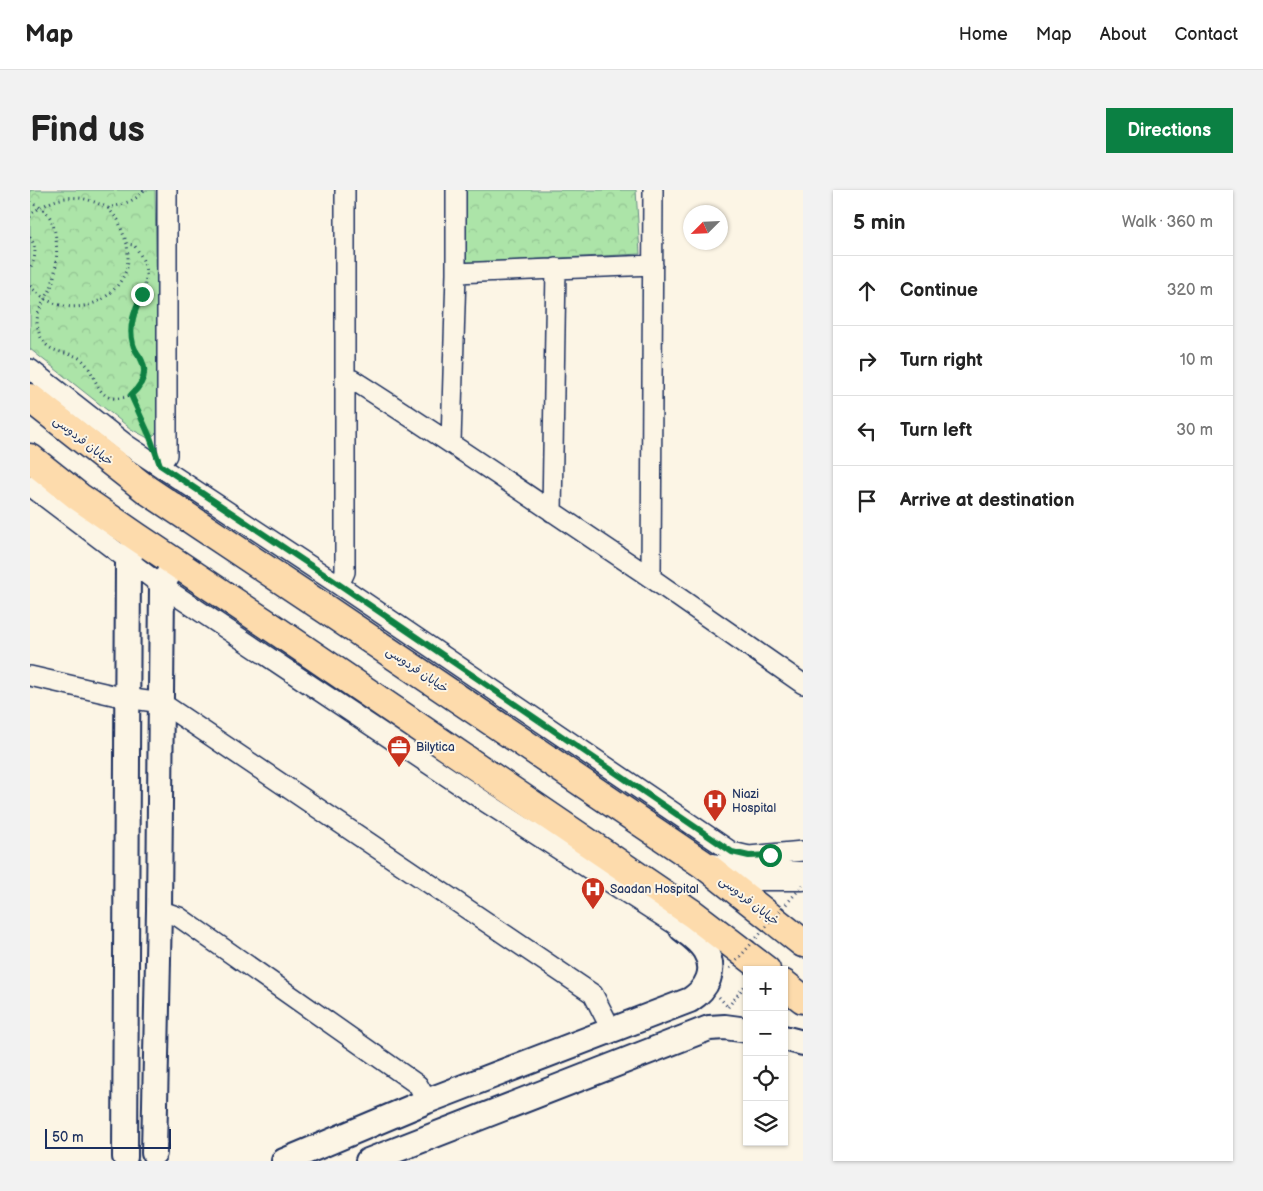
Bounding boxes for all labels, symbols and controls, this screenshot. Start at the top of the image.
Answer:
text: Map [25,20,73,49]
text: Home [959,24,1008,45]
text: Map [1036,24,1072,45]
text: About [1100,24,1147,45]
text: Contact [1175,24,1238,45]
button: Directions [1106,108,1233,153]
text: Find us [30,109,145,152]
north arrow [683,205,728,250]
text: 5 min [853,210,906,235]
text: Walk · 360 m [1122,213,1213,232]
icon: ahead [853,277,881,305]
text: Continue [900,279,978,302]
text: 320 m [1167,281,1213,300]
route end [131,283,154,306]
icon: right [853,347,881,375]
text: Turn right [900,349,983,372]
text: 10 m [1180,351,1213,370]
street label: خیابان فردوسی [50,413,116,469]
icon: left [853,417,881,445]
text: Turn left [900,419,972,442]
text: 30 m [1176,421,1213,440]
icon: arrive [853,487,881,515]
text: Arrive at destination [900,489,1075,512]
street label: خیابان فردوسی [383,644,451,696]
office icon: Bilytica [386,734,412,768]
place label: Bilytica [416,740,455,755]
place label: Niazi Hospital [732,787,776,816]
hospital icon: Niazi Hospital [702,788,728,822]
route start [759,844,782,867]
street label: خیابان فردوسی [716,873,782,929]
hospital icon: Saadan Hospital [580,876,606,910]
place label: Saadan Hospital [610,882,699,897]
map controls [743,966,788,1146]
button: + [743,966,788,1011]
button: − [743,1011,788,1056]
button: locate [743,1056,788,1101]
button: layers [743,1101,788,1146]
scale bar [45,1126,171,1149]
text: 50 m [52,1129,84,1146]

